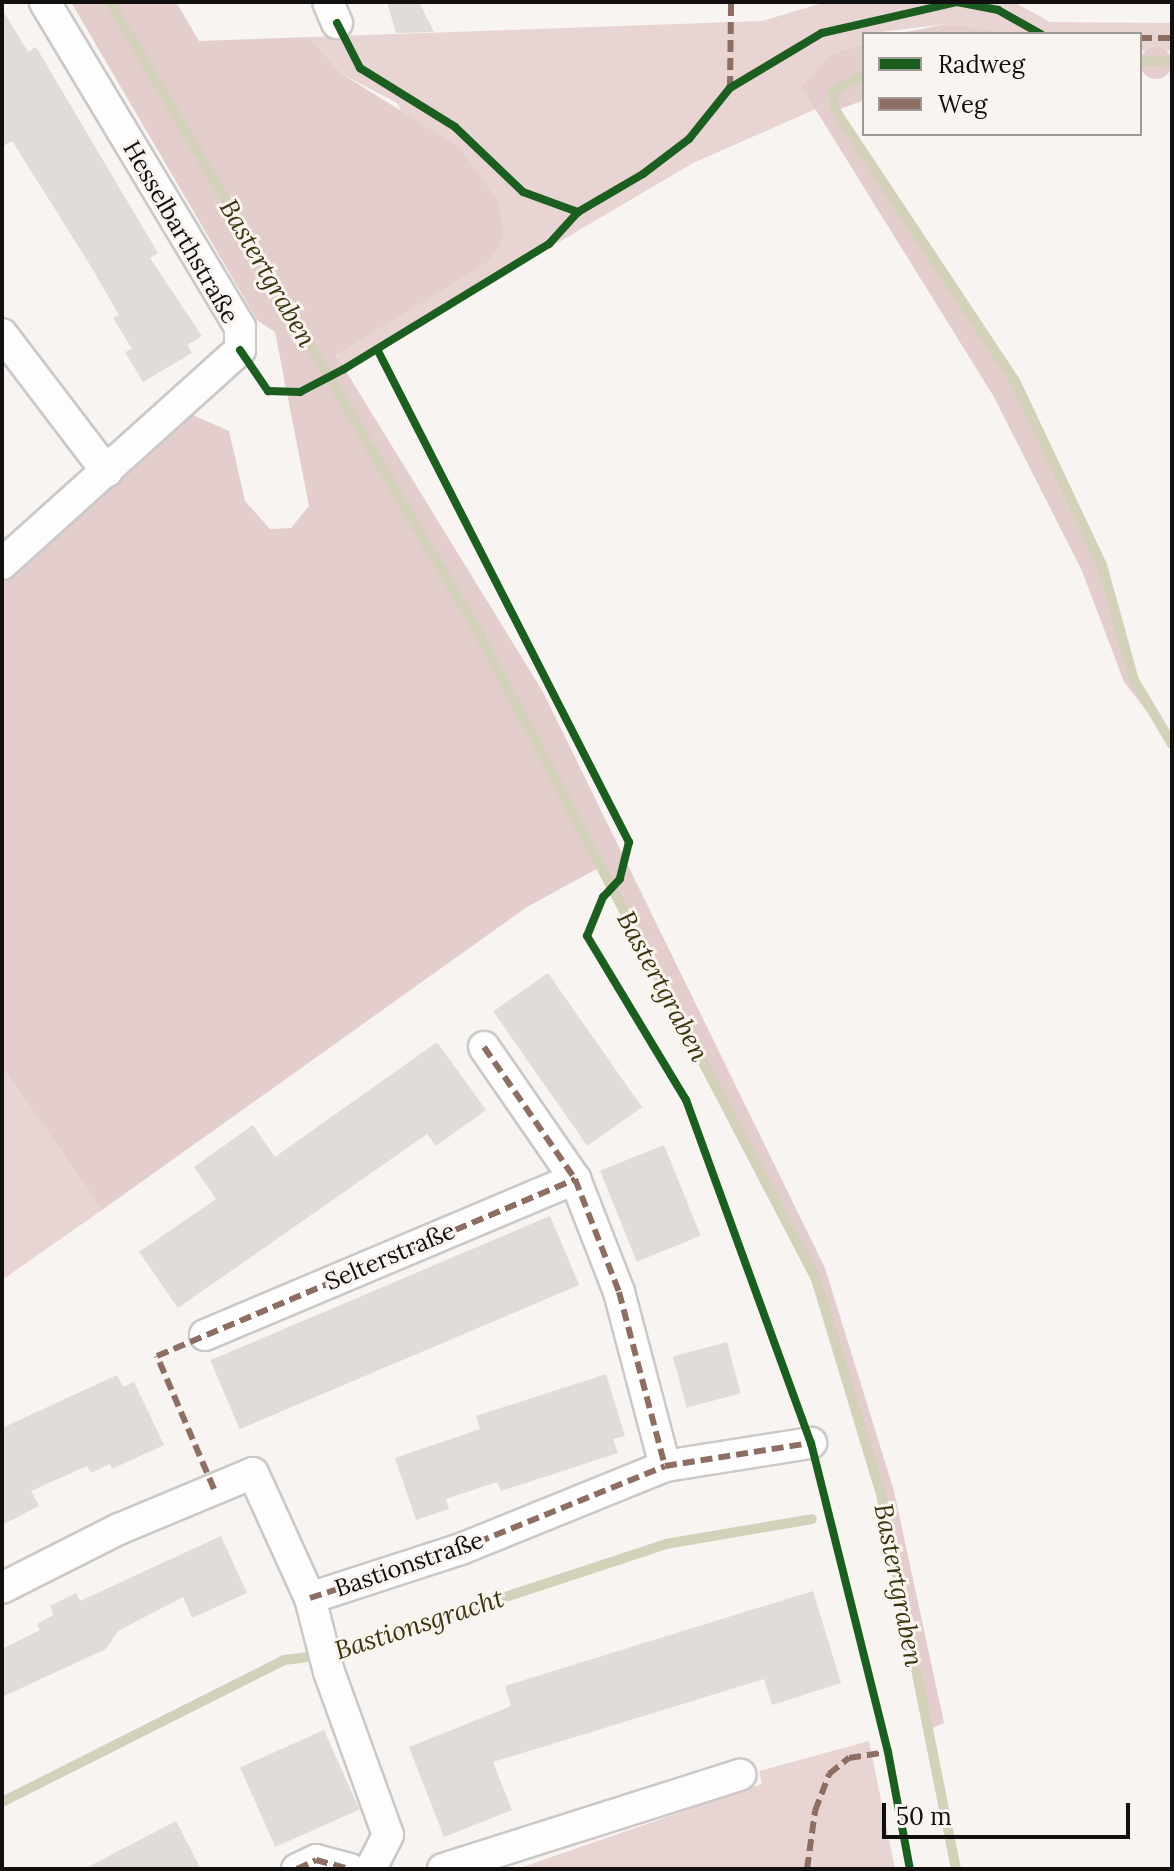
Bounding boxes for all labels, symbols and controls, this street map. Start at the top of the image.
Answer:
legend [862,32,1142,136]
text: Radweg [938,49,1025,80]
text: Weg [938,89,987,120]
street label: Hesselbarthstraße [117,136,245,328]
water label: Bastertgraben [213,194,323,352]
water label: Bastertgraben [610,906,716,1066]
street label: Selterstraße [321,1216,459,1296]
water label: Bastertgraben [868,1501,930,1669]
street label: Bastionstraße [331,1525,487,1603]
water label: Bastionsgracht [331,1582,507,1666]
scale bar [886,1787,1134,1837]
text: 50 m [896,1801,952,1832]

